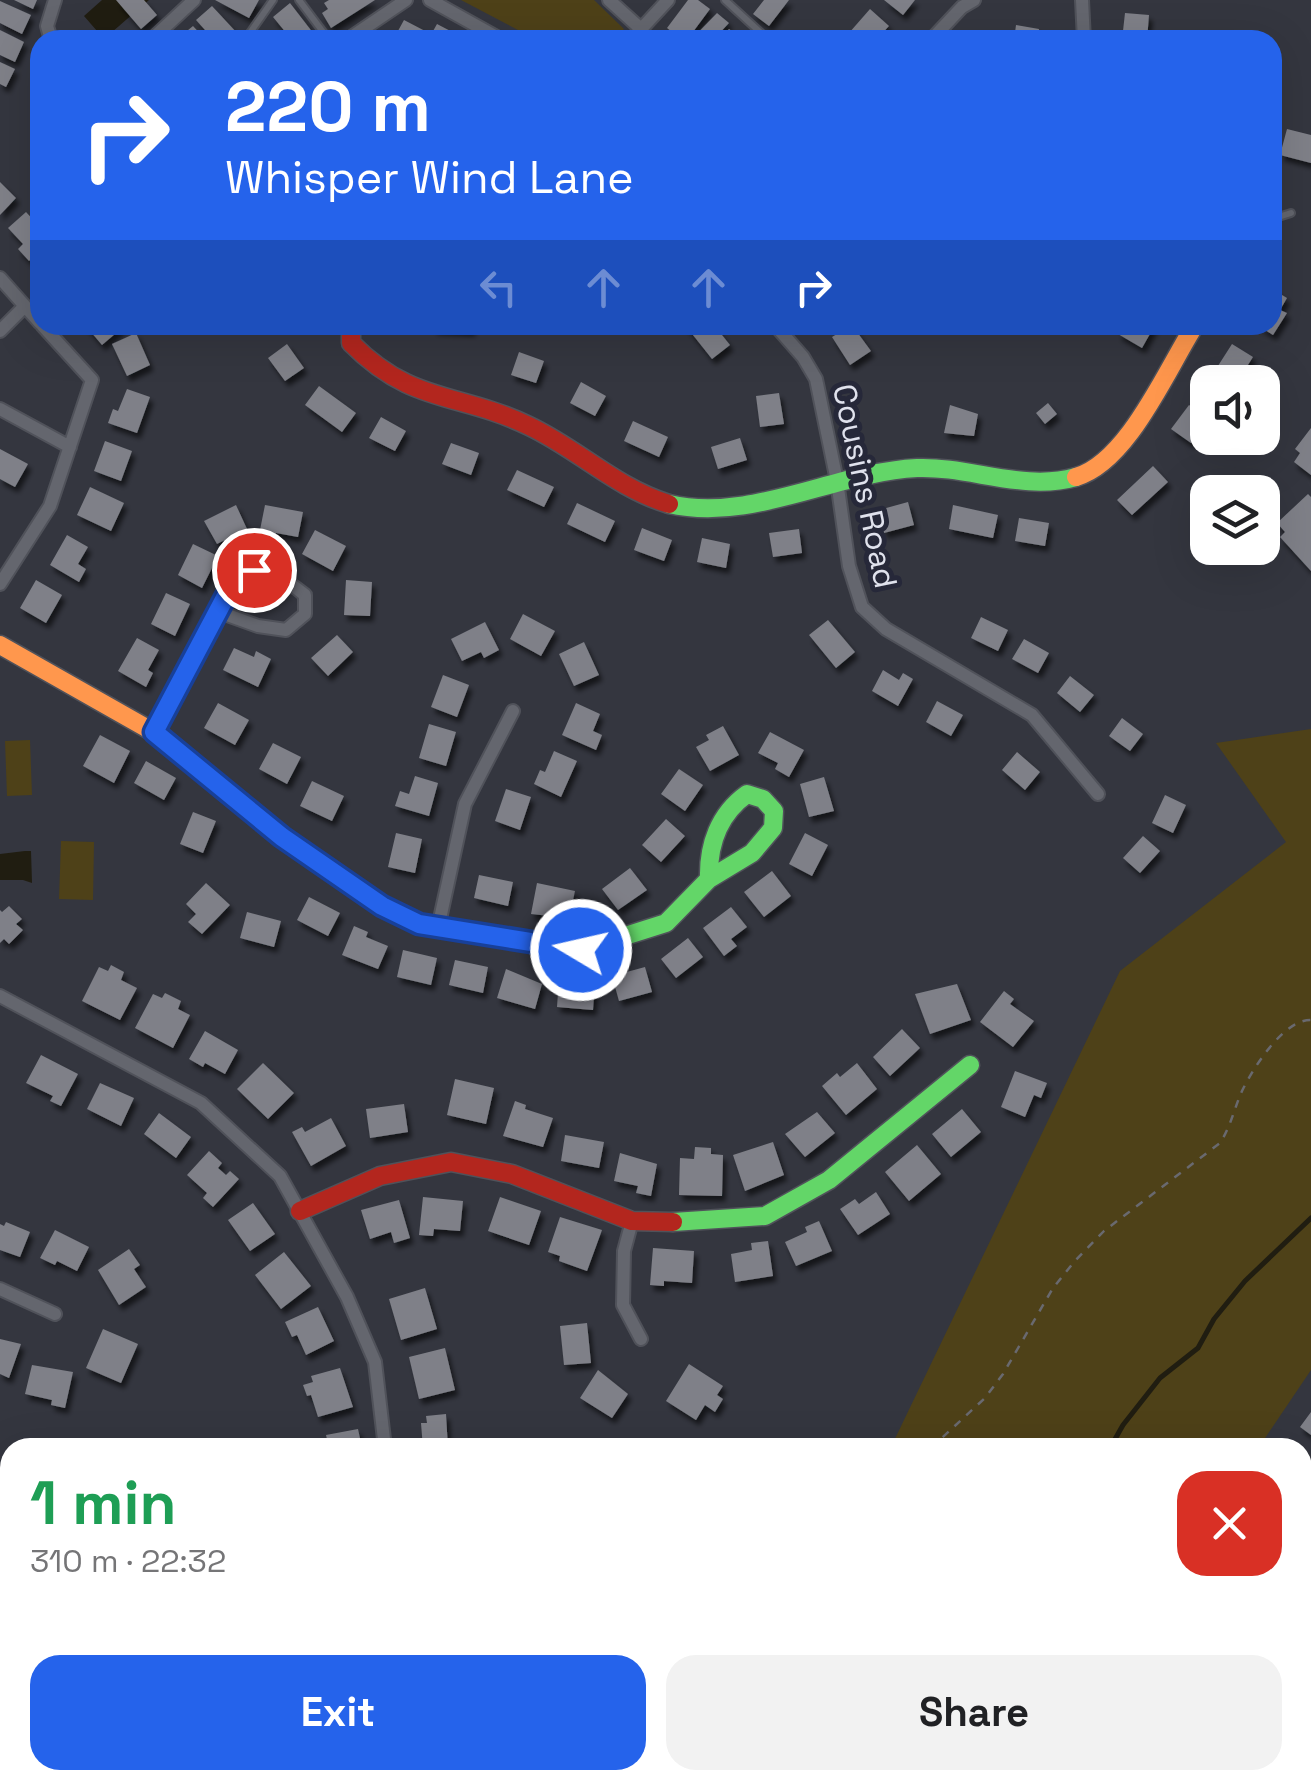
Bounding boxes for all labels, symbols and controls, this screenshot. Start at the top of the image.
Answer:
text: 220 m [225,62,431,151]
icon: right [60,70,190,200]
text: Whisper Wind Lane [225,149,634,206]
icon: left [471,260,526,315]
icon: ahead [576,260,631,315]
icon: ahead [681,260,736,315]
icon: right [786,260,841,315]
map controls [1190,365,1280,565]
button: sound [1190,365,1280,455]
street label: Cousins Road [824,380,906,592]
button: layers [1190,475,1280,565]
pin [212,528,297,613]
icon: arrive [227,543,282,598]
position arrow [529,898,633,1002]
text: 1 min [30,1465,177,1542]
button: close [1177,1471,1282,1576]
text: 310 m · 22:32 [30,1541,226,1581]
button: Exit [30,1655,646,1770]
button: Share [666,1655,1282,1770]

